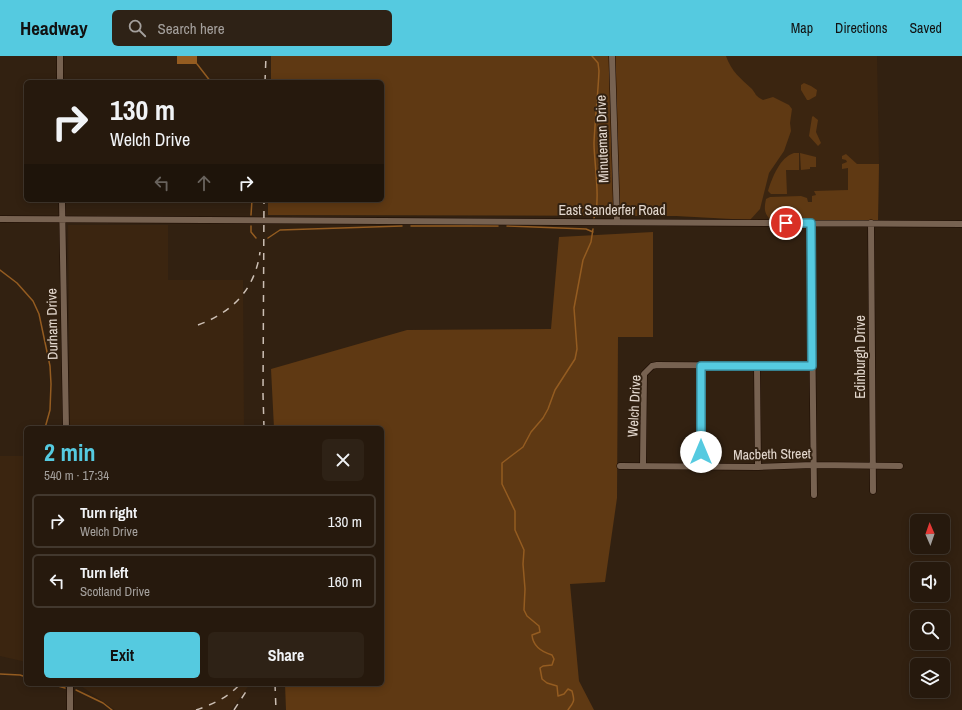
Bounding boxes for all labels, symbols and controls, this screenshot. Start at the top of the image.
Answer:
search box [112,10,392,46]
text: Headway [20,15,88,41]
icon: search [126,17,148,39]
text: Search here [158,18,225,39]
text: Map [791,19,813,37]
text: Directions [835,19,887,37]
text: Saved [909,19,942,37]
text: 130 m [110,91,175,129]
street label: Minuteman Drive [591,95,613,183]
icon: right [44,96,96,148]
text: Welch Drive [110,127,190,152]
icon: left [151,172,173,194]
icon: ahead [193,172,215,194]
icon: right [235,172,257,194]
street label: East Sanderfer Road [558,201,666,219]
pin [769,206,803,240]
icon: arrive [775,212,797,234]
street label: Durham Drive [42,288,62,360]
street label: Edinburgh Drive [851,315,869,399]
street label: Welch Drive [623,374,645,438]
position arrow [680,431,722,473]
text: 2 min [44,436,95,468]
button: close [322,439,364,481]
street label: Macbeth Street [733,444,811,464]
text: 540 m · 17:34 [44,467,109,484]
text: Turn right [80,502,137,523]
icon: right [46,510,68,532]
text: 130 m [328,511,362,532]
north arrow [910,514,950,554]
map controls [910,514,950,698]
text: Welch Drive [80,523,138,540]
text: Turn left [80,562,128,583]
button: sound [910,562,950,602]
icon: left [46,570,68,592]
text: 160 m [328,571,362,592]
text: Scotland Drive [80,583,150,600]
button: search [910,610,950,650]
button: Exit [44,632,200,678]
button: Share [208,632,364,678]
button: layers [910,658,950,698]

